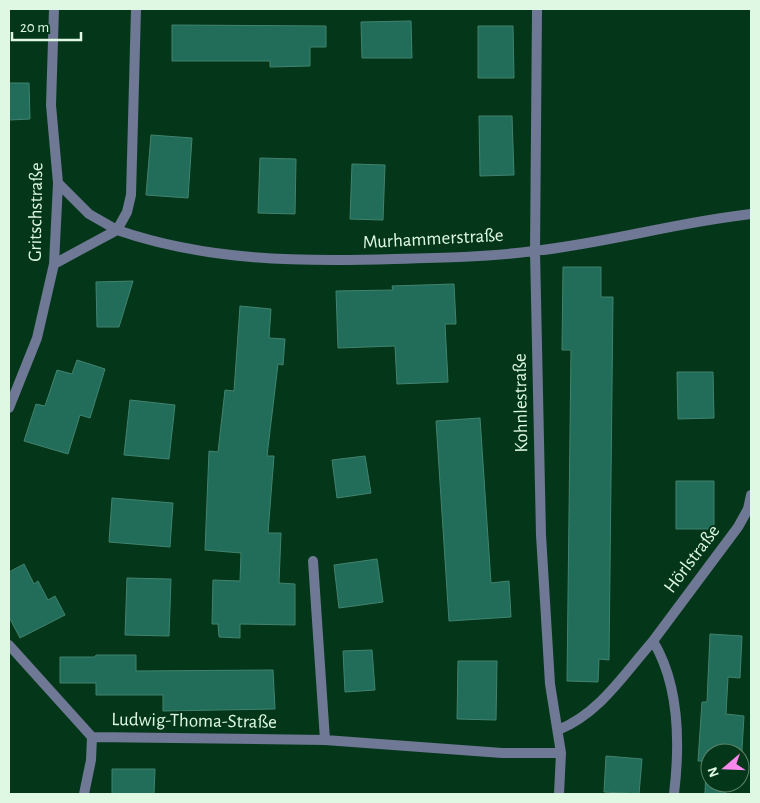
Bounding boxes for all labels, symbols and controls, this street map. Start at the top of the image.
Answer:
scale bar [12,10,81,42]
text: 20 m [20,20,49,35]
street label: Gritschstraße [26,162,46,262]
street label: Murhammerstraße [362,226,504,252]
street label: Kohnlestraße [511,353,531,453]
street label: Hörlstraße [660,521,724,597]
street label: Ludwig-Thoma-Straße [111,710,277,732]
north arrow [700,743,750,793]
text: N [705,765,722,779]

